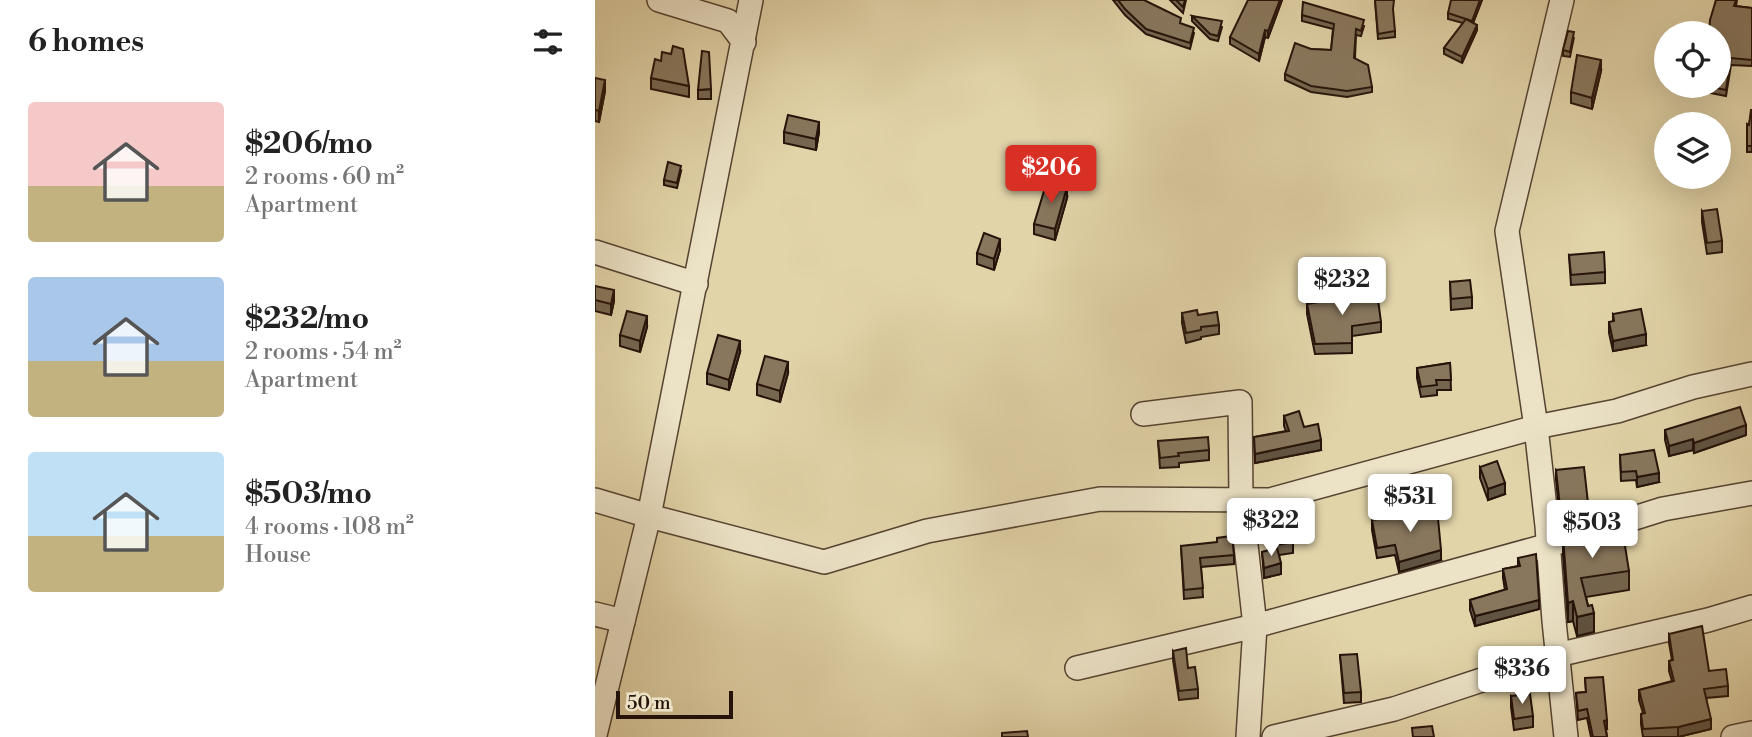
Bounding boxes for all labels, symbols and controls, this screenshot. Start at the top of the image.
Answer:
map controls [1654,21,1731,189]
button: locate [1654,21,1731,98]
text: 6 homes [28,23,144,61]
icon: filters [529,23,567,61]
button: layers [1654,112,1731,189]
text: $206/mo [245,125,373,163]
icon: home [84,130,168,214]
pin: $206 [1010,146,1092,205]
text: $206 [1021,154,1081,182]
text: 2 rooms · 60 m² [245,163,404,191]
text: Apartment [245,191,358,219]
pin: $232 [1301,258,1383,317]
text: $232 [1314,266,1370,294]
text: $232/mo [245,300,369,338]
icon: home [84,305,168,389]
text: 2 rooms · 54 m² [245,338,402,366]
text: Apartment [245,366,358,394]
text: $503/mo [245,475,372,513]
pin: $531 [1369,475,1451,534]
icon: home [84,480,168,564]
text: $531 [1384,483,1436,511]
pin: $322 [1230,498,1312,558]
pin: $503 [1551,500,1633,560]
text: $322 [1243,507,1299,535]
text: $503 [1563,509,1621,537]
text: 4 rooms · 108 m² [245,513,414,541]
text: House [245,541,311,569]
pin: $336 [1481,646,1563,706]
text: $336 [1494,655,1550,683]
scale bar [616,688,733,720]
text: 50 m [627,691,671,715]

